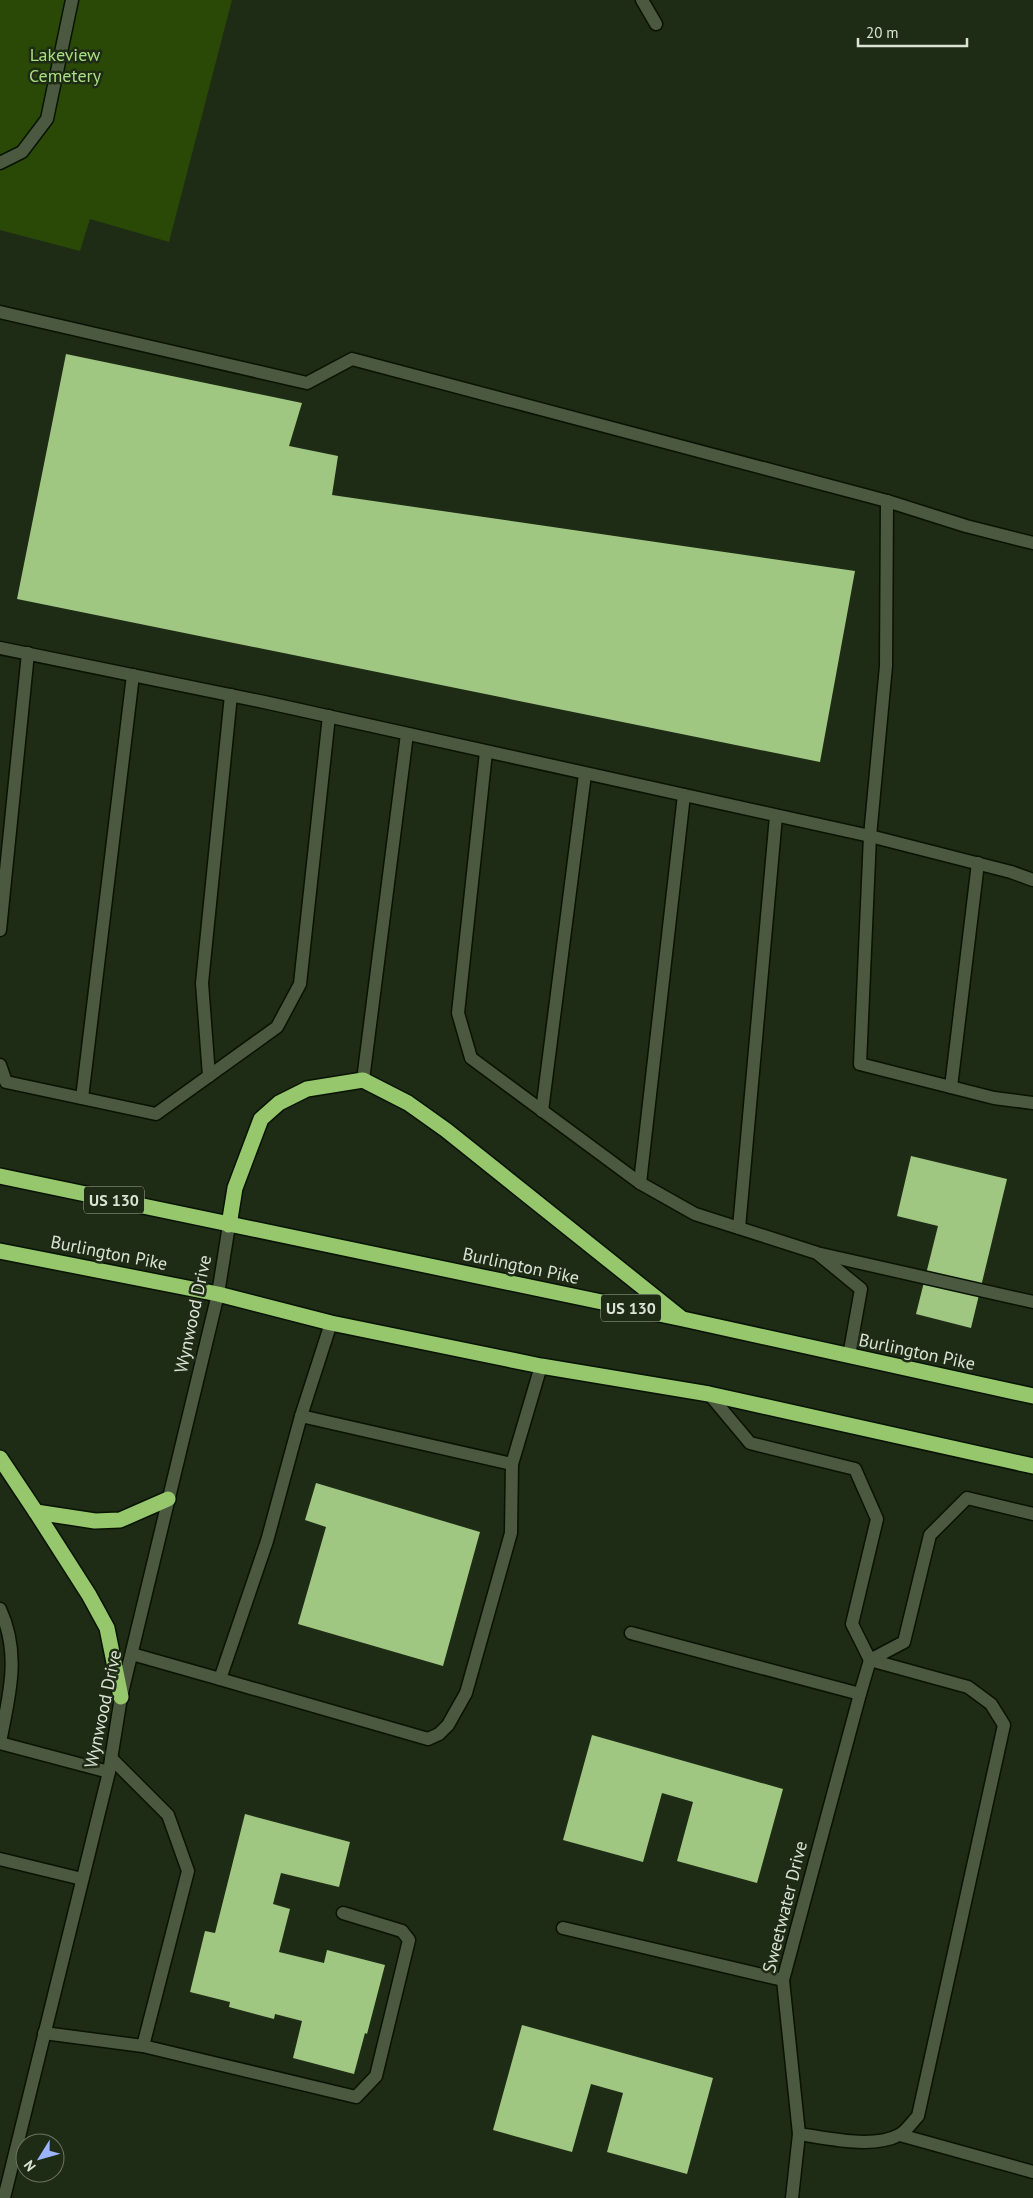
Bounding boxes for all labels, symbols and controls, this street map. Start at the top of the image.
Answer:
scale bar [858,15,967,47]
text: 20 m [866,23,899,42]
park label: Lakeview Cemetery [29,43,102,87]
road number: US 130 [84,1186,144,1214]
street label: Burlington Pike [49,1230,169,1275]
street label: Burlington Pike [461,1242,581,1289]
street label: Wynwood Drive [169,1253,216,1375]
road number: US 130 [601,1295,661,1322]
street label: Burlington Pike [857,1328,977,1375]
street label: Wynwood Drive [79,1648,126,1770]
street label: Sweetwater Drive [757,1838,812,1975]
north arrow [15,2133,65,2183]
text: N [20,2157,40,2175]

